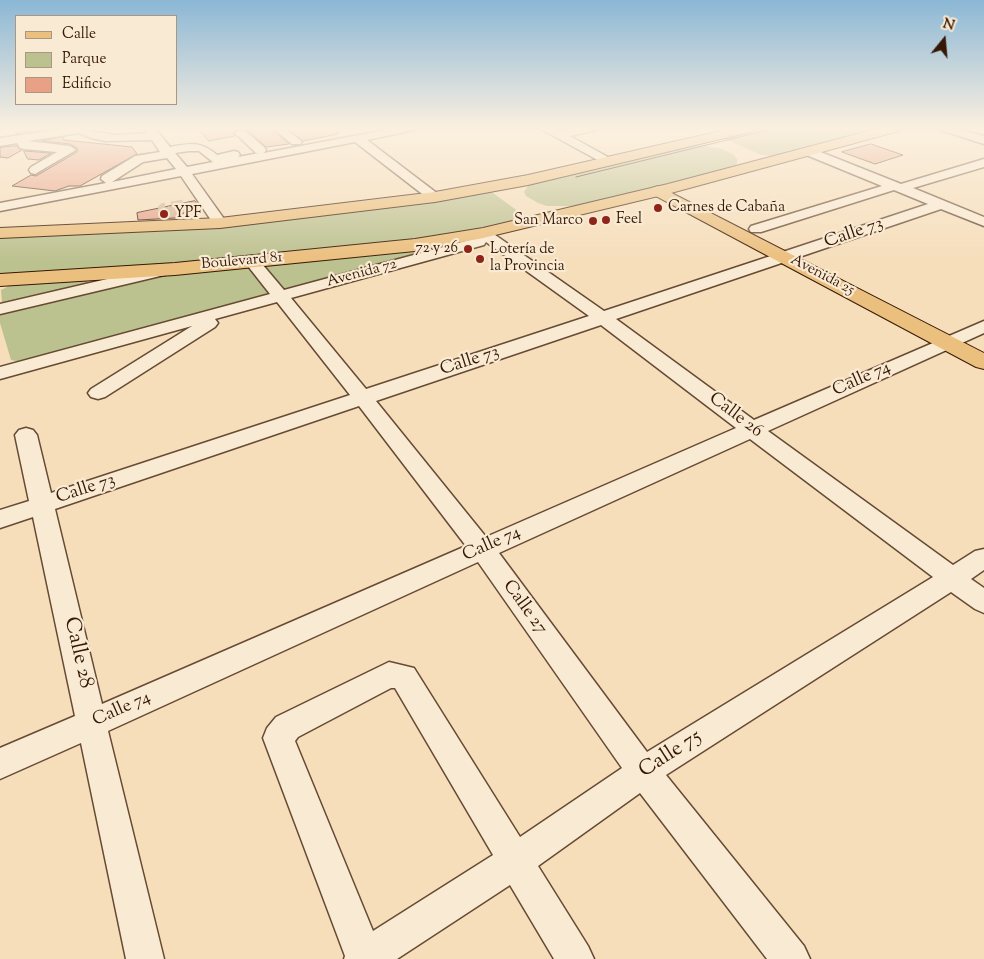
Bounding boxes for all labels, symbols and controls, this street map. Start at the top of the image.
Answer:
text: N [940,14,957,37]
legend [15,15,178,105]
north arrow [919,15,969,65]
text: Calle [62,24,96,45]
text: Parque [62,49,106,70]
text: Edificio [62,74,111,95]
place label: Carnes de Cabaña [668,199,785,217]
marker: Carnes de Cabaña [652,202,664,214]
place label: YPF [174,205,201,223]
marker: YPF [158,208,170,220]
place label: Feel [616,211,642,229]
place label: San Marco [514,212,583,230]
marker: Feel [600,214,612,226]
street label: Calle 73 [822,214,886,254]
marker: San Marco [587,215,599,227]
place label: 72 y 26 [415,240,458,258]
place label: Lotería de la Provincia [490,241,565,276]
marker: 72 y 26 [462,243,474,255]
street label: Boulevard 81 [201,249,283,275]
street label: Avenida 25 [787,252,857,300]
marker: Lotería de la Provincia [474,253,486,265]
street label: Avenida 72 [325,256,399,292]
street label: Calle 73 [438,342,502,382]
street label: Calle 74 [830,358,894,402]
street label: Calle 26 [704,389,766,443]
street label: Calle 73 [54,470,118,510]
street label: Calle 74 [460,523,524,567]
street label: Calle 27 [497,577,551,639]
street label: Calle 28 [57,615,97,691]
street label: Calle 74 [90,688,154,732]
street label: Calle 75 [635,725,707,785]

